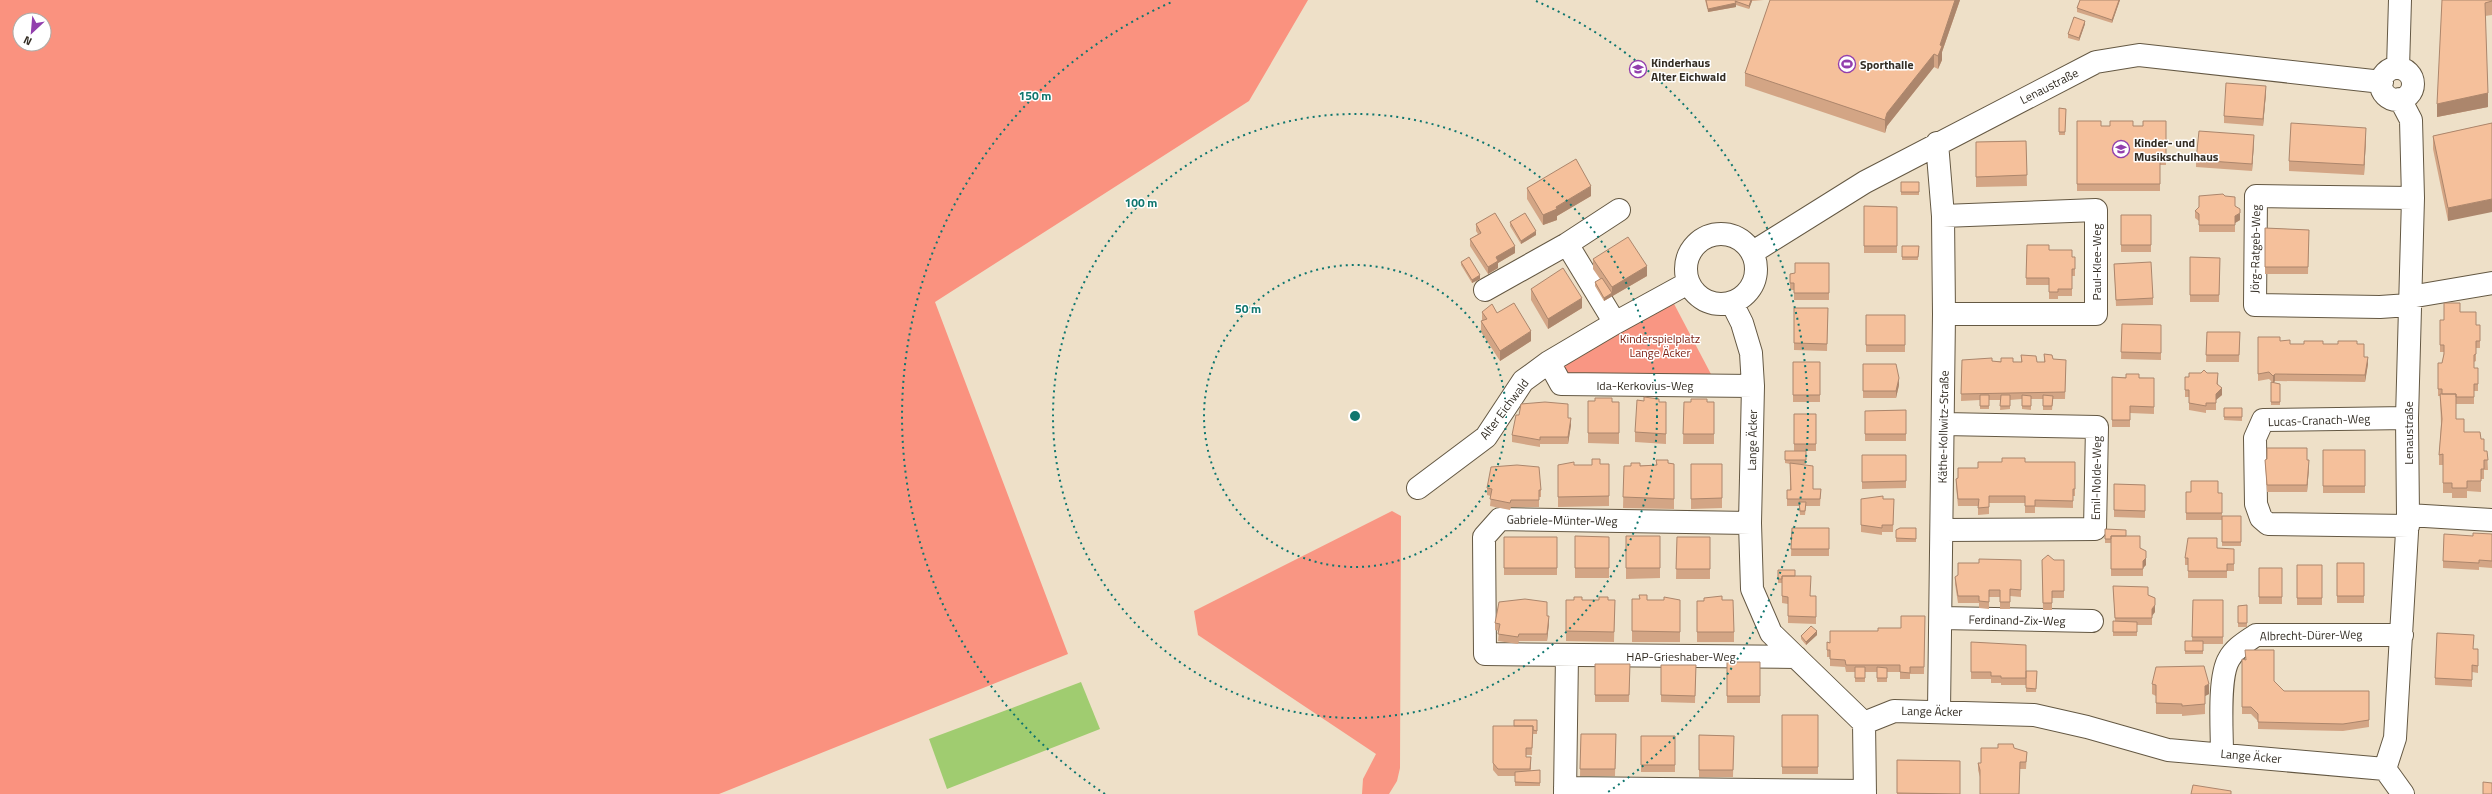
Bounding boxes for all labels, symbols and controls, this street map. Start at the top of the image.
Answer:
north arrow [12,12,52,52]
text: N [21,32,35,50]
place label: Kinderhaus Alter Eichwald [1651,53,1726,86]
sports icon: Sporthalle [1837,54,1857,74]
place label: Sporthalle [1860,55,1914,74]
school or university icon: Kinderhaus Alter Eichwald [1628,59,1648,79]
street label: Lenaustraße [2016,63,2082,109]
text: 150 m [1019,86,1051,105]
place label: Kinder- und Musikschulhaus [2134,133,2219,166]
school or university icon: Kinder- und Musikschulhaus [2111,139,2131,159]
text: 100 m [1125,193,1157,212]
street label: Jörg-Ratgeb-Weg [2245,204,2265,294]
street label: Paul-Klee-Weg [2087,224,2106,300]
text: 50 m [1235,299,1261,318]
park label: Kinderspielplatz Lange Äcker [1620,329,1700,362]
street label: Käthe-Kollwitz-Straße [1933,370,1953,484]
street label: Alter Eichwald [1475,374,1533,444]
street label: Ida-Kerkovius-Weg [1596,376,1694,395]
street label: Lenaustraße [2399,401,2418,465]
centre of rings [1348,409,1362,423]
street label: Lange Äcker [1742,409,1762,471]
street label: Lucas-Cranach-Weg [2267,409,2371,431]
street label: Emil-Nolde-Weg [2086,436,2106,520]
street label: Gabriele-Münter-Weg [1506,510,1618,530]
street label: Ferdinand-Zix-Weg [1968,610,2066,630]
street label: Albrecht-Dürer-Weg [2260,625,2362,645]
street label: HAP-Grieshaber-Weg [1626,647,1736,666]
street label: Lange Äcker [1901,701,1963,721]
street label: Lange Äcker [2220,744,2282,768]

